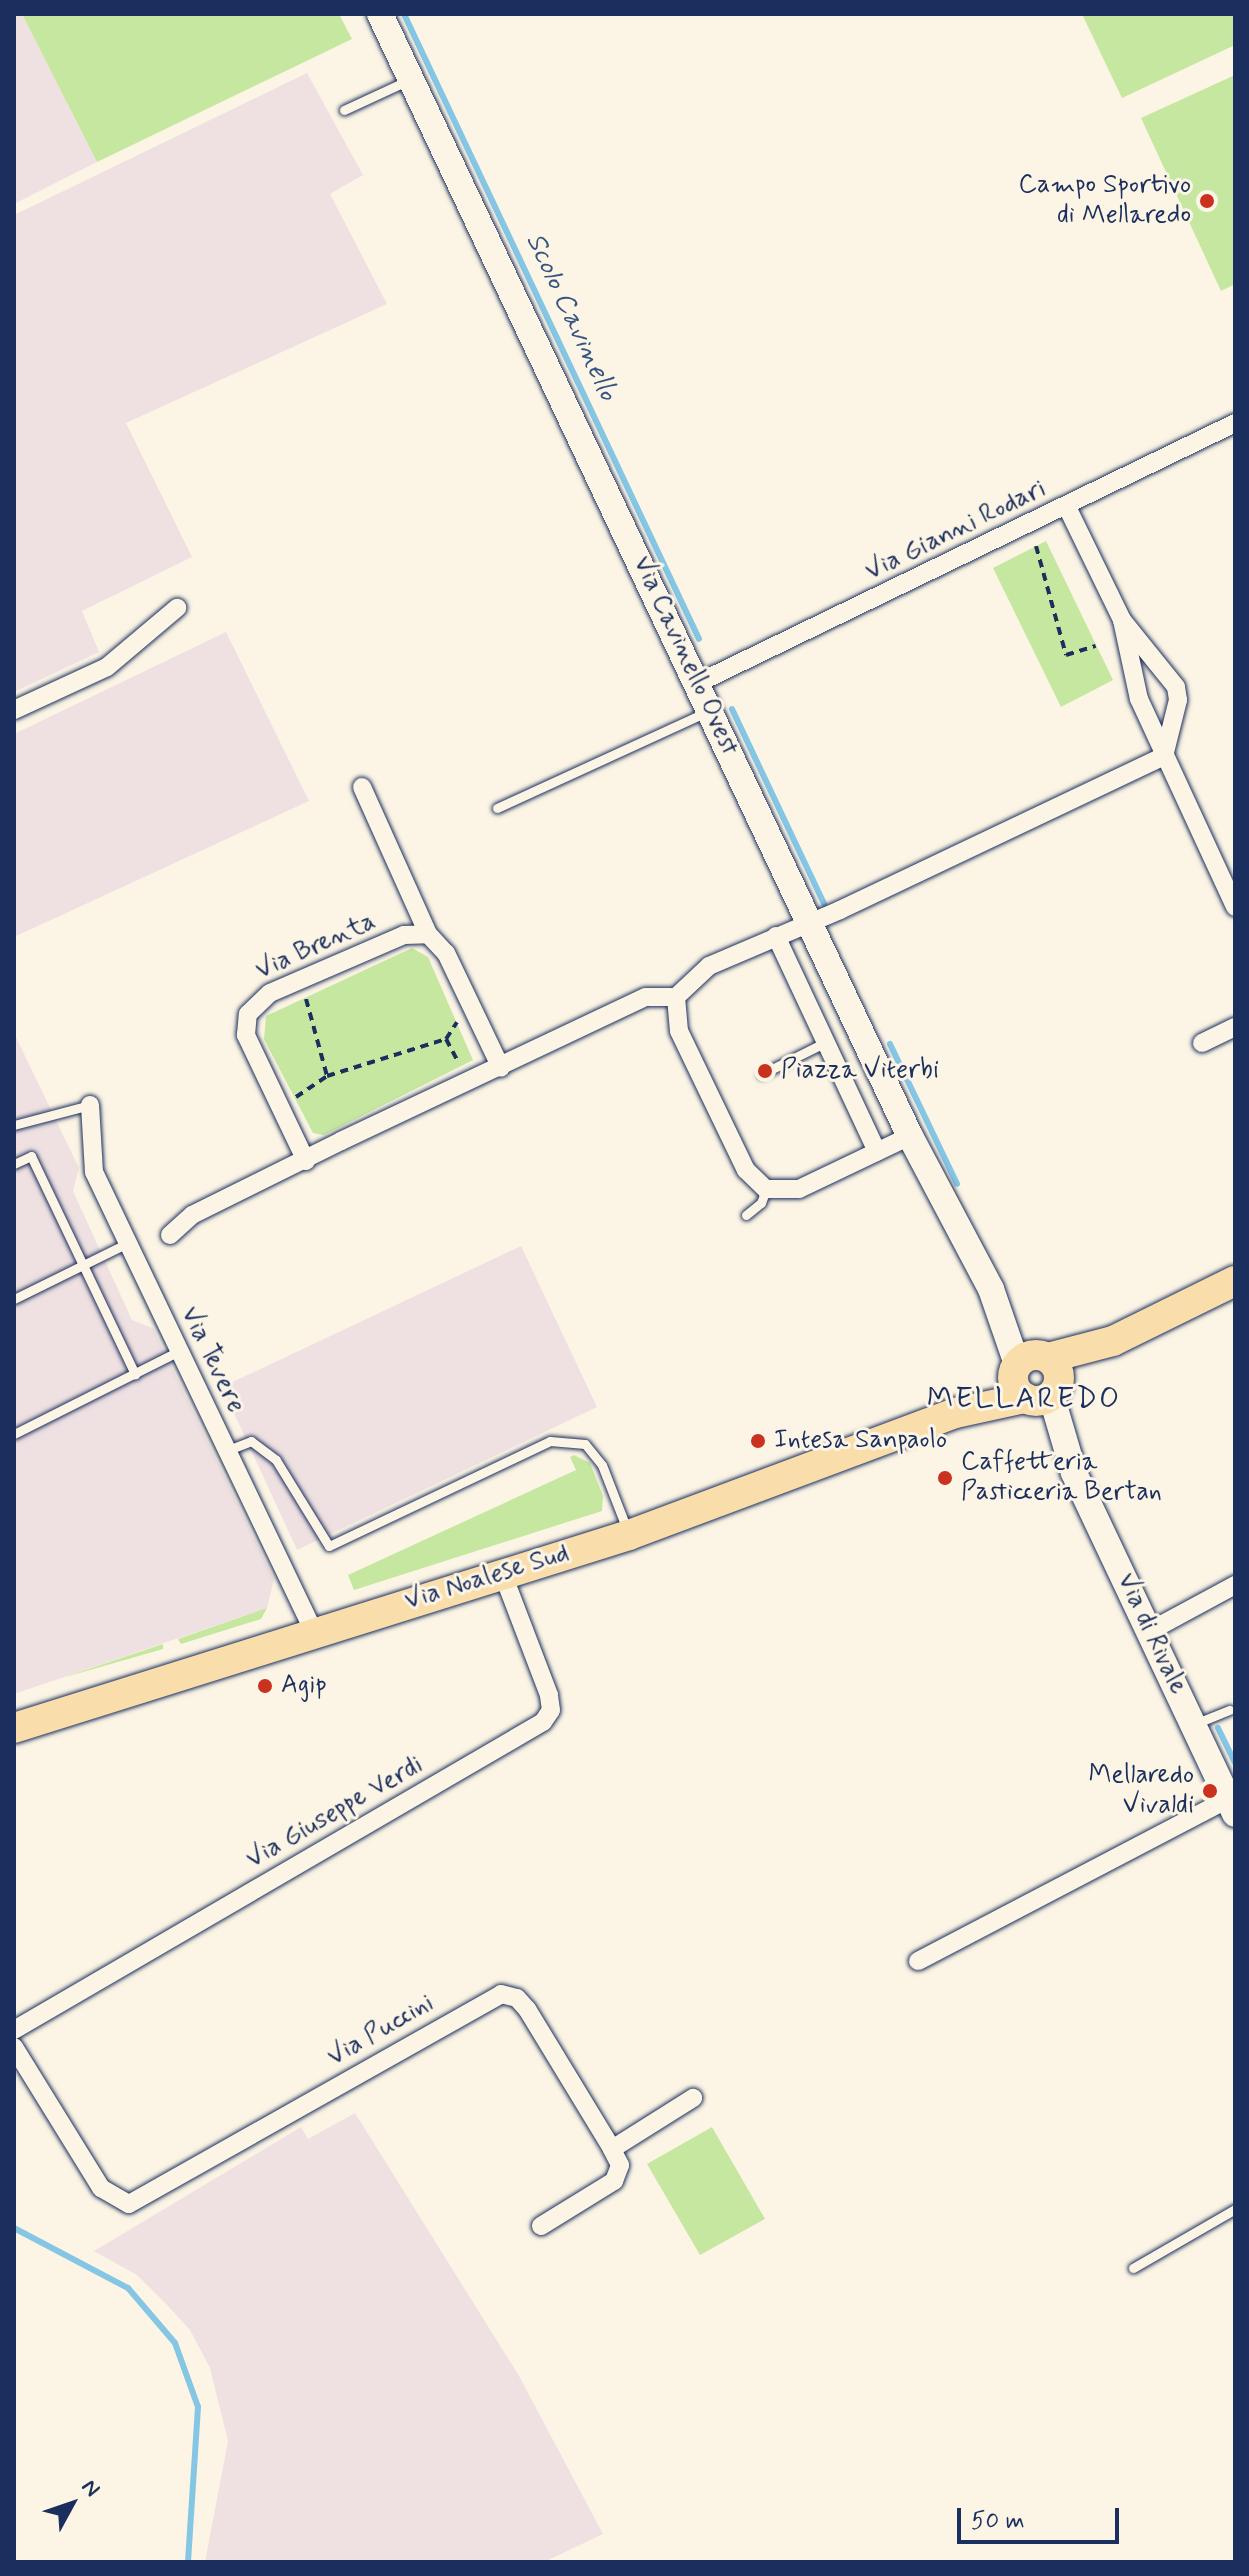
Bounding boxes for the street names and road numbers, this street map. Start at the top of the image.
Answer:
street label: Via Gianni Rodari [861,474,1051,588]
street label: Via Cavinello Ovest [625,552,745,760]
street label: Via Brenta [251,907,381,987]
street label: Via Tevere [173,1302,251,1418]
street label: Via Noalese Sud [401,1538,573,1618]
street label: Via di Rivale [1109,1568,1193,1700]
street label: Via Giuseppe Verdi [242,1750,428,1876]
street label: Via Puccini [324,1989,438,2073]

